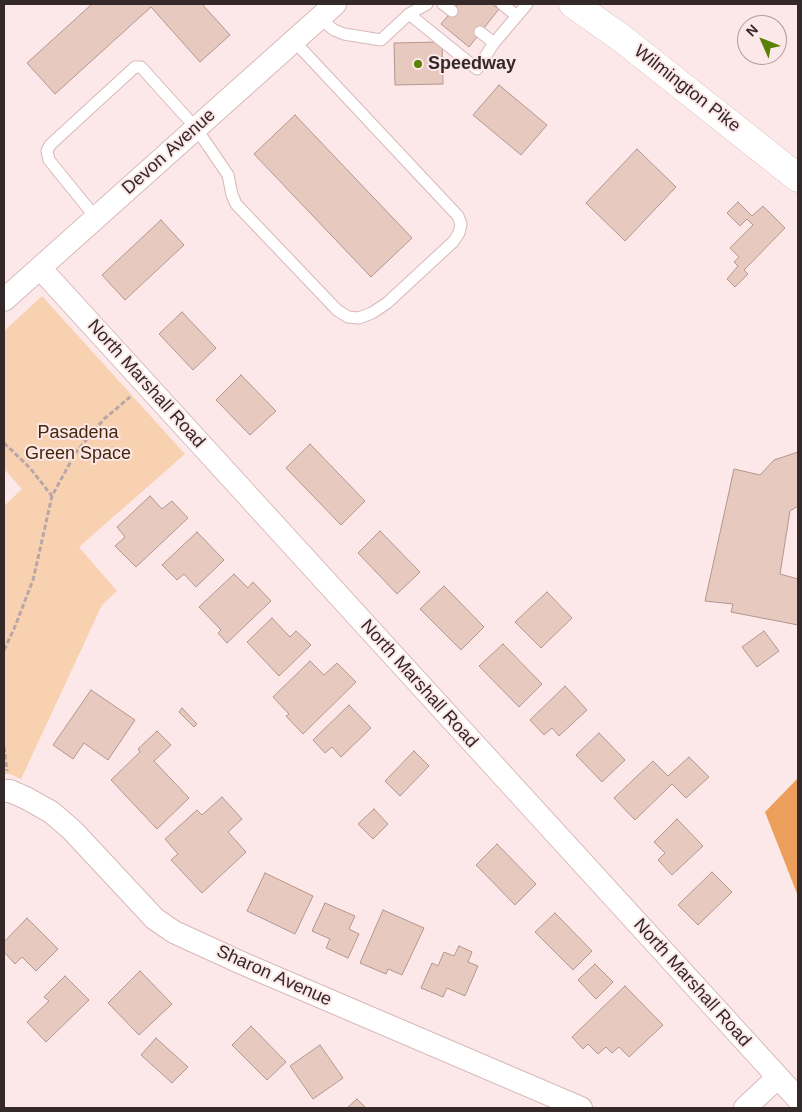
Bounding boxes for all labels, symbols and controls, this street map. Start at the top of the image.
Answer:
north arrow [737,15,787,65]
text: N [743,21,761,39]
street label: Wilmington Pike [630,41,744,137]
place label: Speedway [428,53,516,75]
marker: Speedway [412,58,424,70]
street label: Devon Avenue [118,105,220,199]
street label: North Marshall Road [83,315,209,453]
park label: Pasadena Green Space [25,422,131,464]
street label: North Marshall Road [356,615,482,753]
street label: North Marshall Road [629,914,755,1052]
street label: Sharon Avenue [213,941,335,1011]

